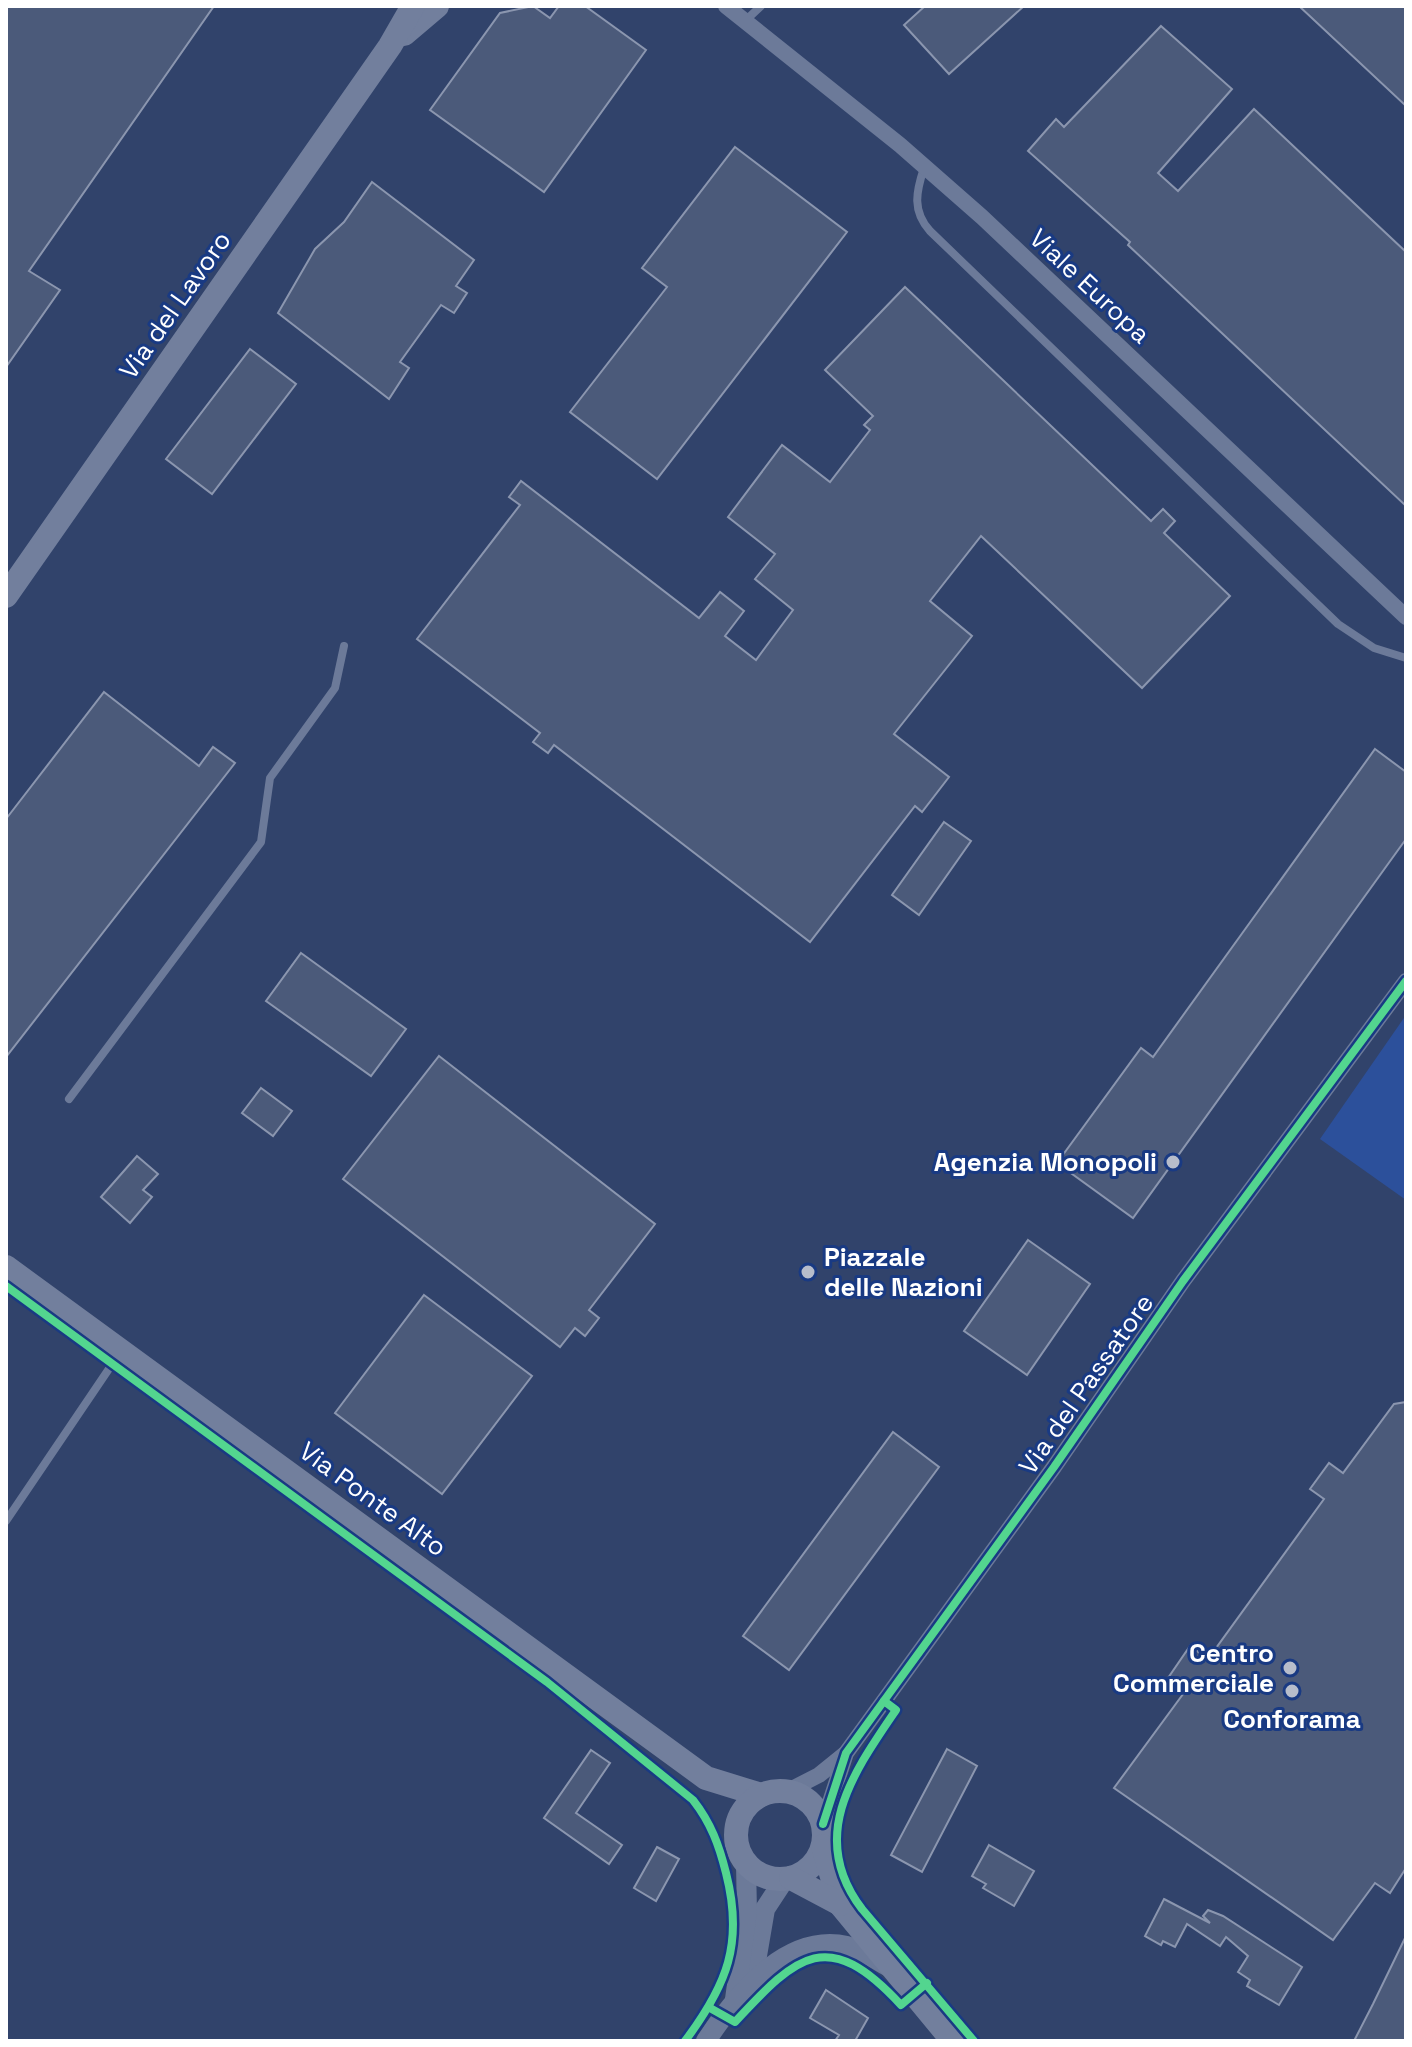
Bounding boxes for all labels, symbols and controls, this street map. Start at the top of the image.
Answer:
street label: Viale Europa [1022,221,1158,351]
street label: Via del Lavoro [112,225,238,385]
place label: Agenzia Monopoli [934,1145,1157,1179]
marker: Agenzia Monopoli [1164,1153,1182,1171]
place label: Piazzale delle Nazioni [824,1240,983,1304]
marker: Piazzale delle Nazioni [799,1263,817,1281]
street label: Via del Passatore [1011,1287,1161,1481]
street label: Via Ponte Alto [292,1434,454,1564]
place label: Centro Commerciale [1113,1636,1274,1700]
marker: Centro Commerciale [1281,1659,1299,1677]
marker: Conforama [1283,1682,1301,1700]
place label: Conforama [1223,1702,1361,1736]

